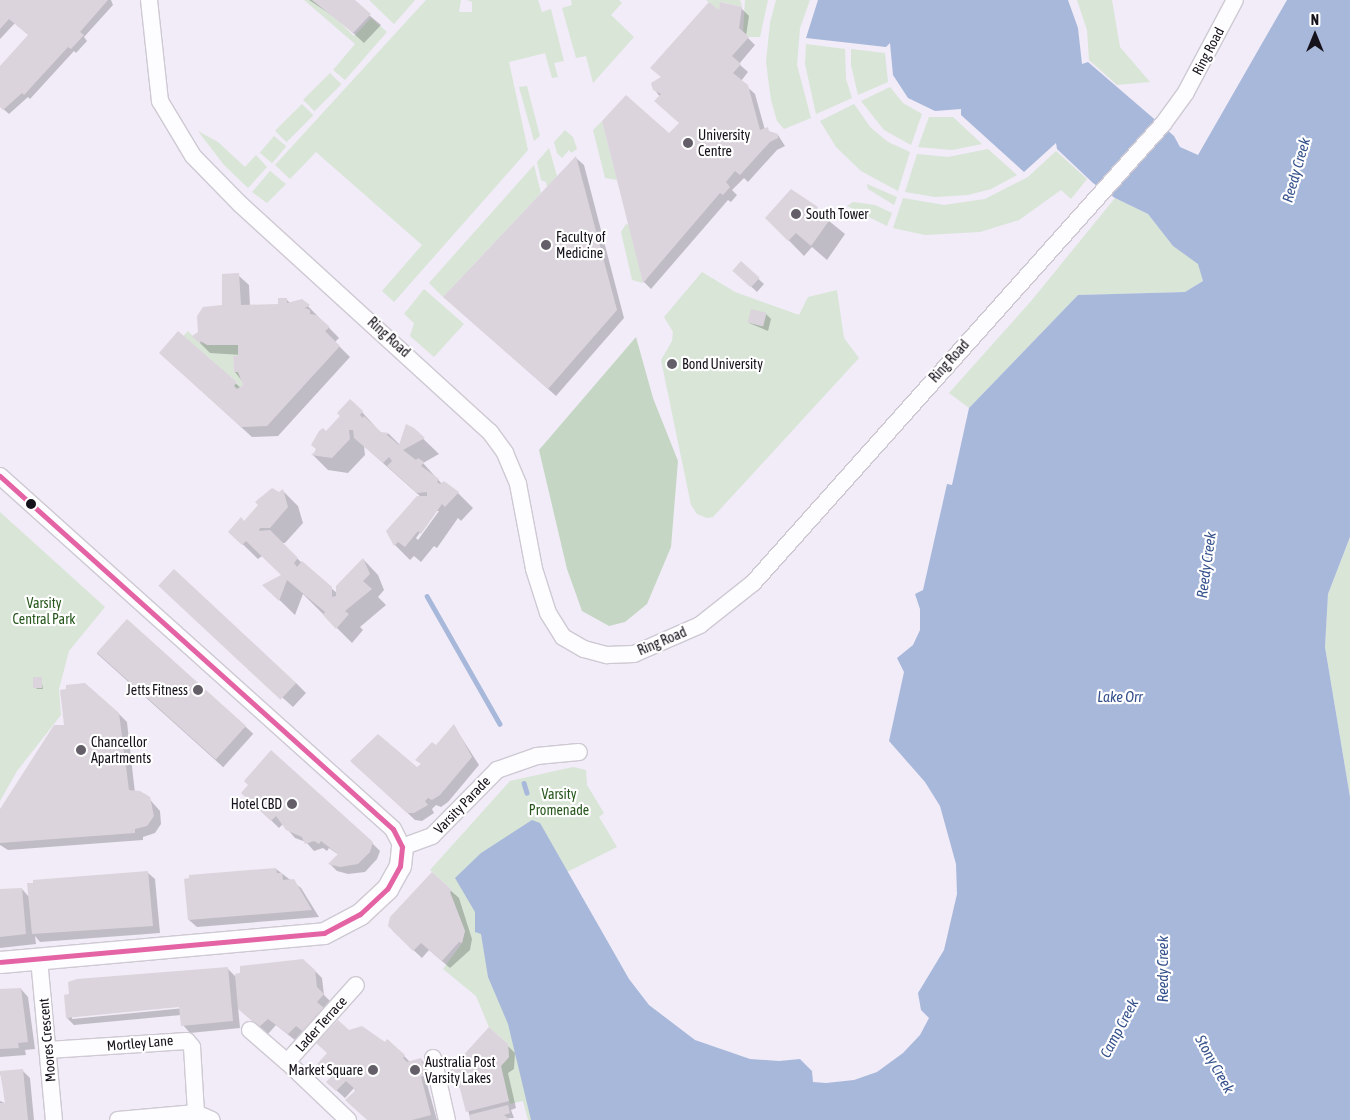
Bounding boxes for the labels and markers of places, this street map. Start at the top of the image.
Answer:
place label: University Centre [698,127,750,160]
marker: University Centre [682,137,694,149]
place label: South Tower [806,206,868,222]
marker: South Tower [790,208,802,220]
place label: Faculty of Medicine [556,229,606,262]
marker: Faculty of Medicine [540,239,552,251]
place label: Bond University [682,356,763,372]
marker: Bond University [666,358,678,370]
unlabelled marker [26,499,36,509]
place label: Jetts Fitness [126,682,188,698]
marker: Jetts Fitness [192,684,204,696]
place label: Chancellor Apartments [91,734,151,766]
marker: Chancellor Apartments [75,744,87,756]
place label: Hotel CBD [231,796,282,812]
marker: Hotel CBD [286,798,298,810]
place label: Australia Post Varsity Lakes [425,1054,496,1086]
place label: Market Square [289,1062,363,1078]
marker: Market Square [367,1064,379,1076]
marker: Australia Post Varsity Lakes [409,1064,421,1076]

